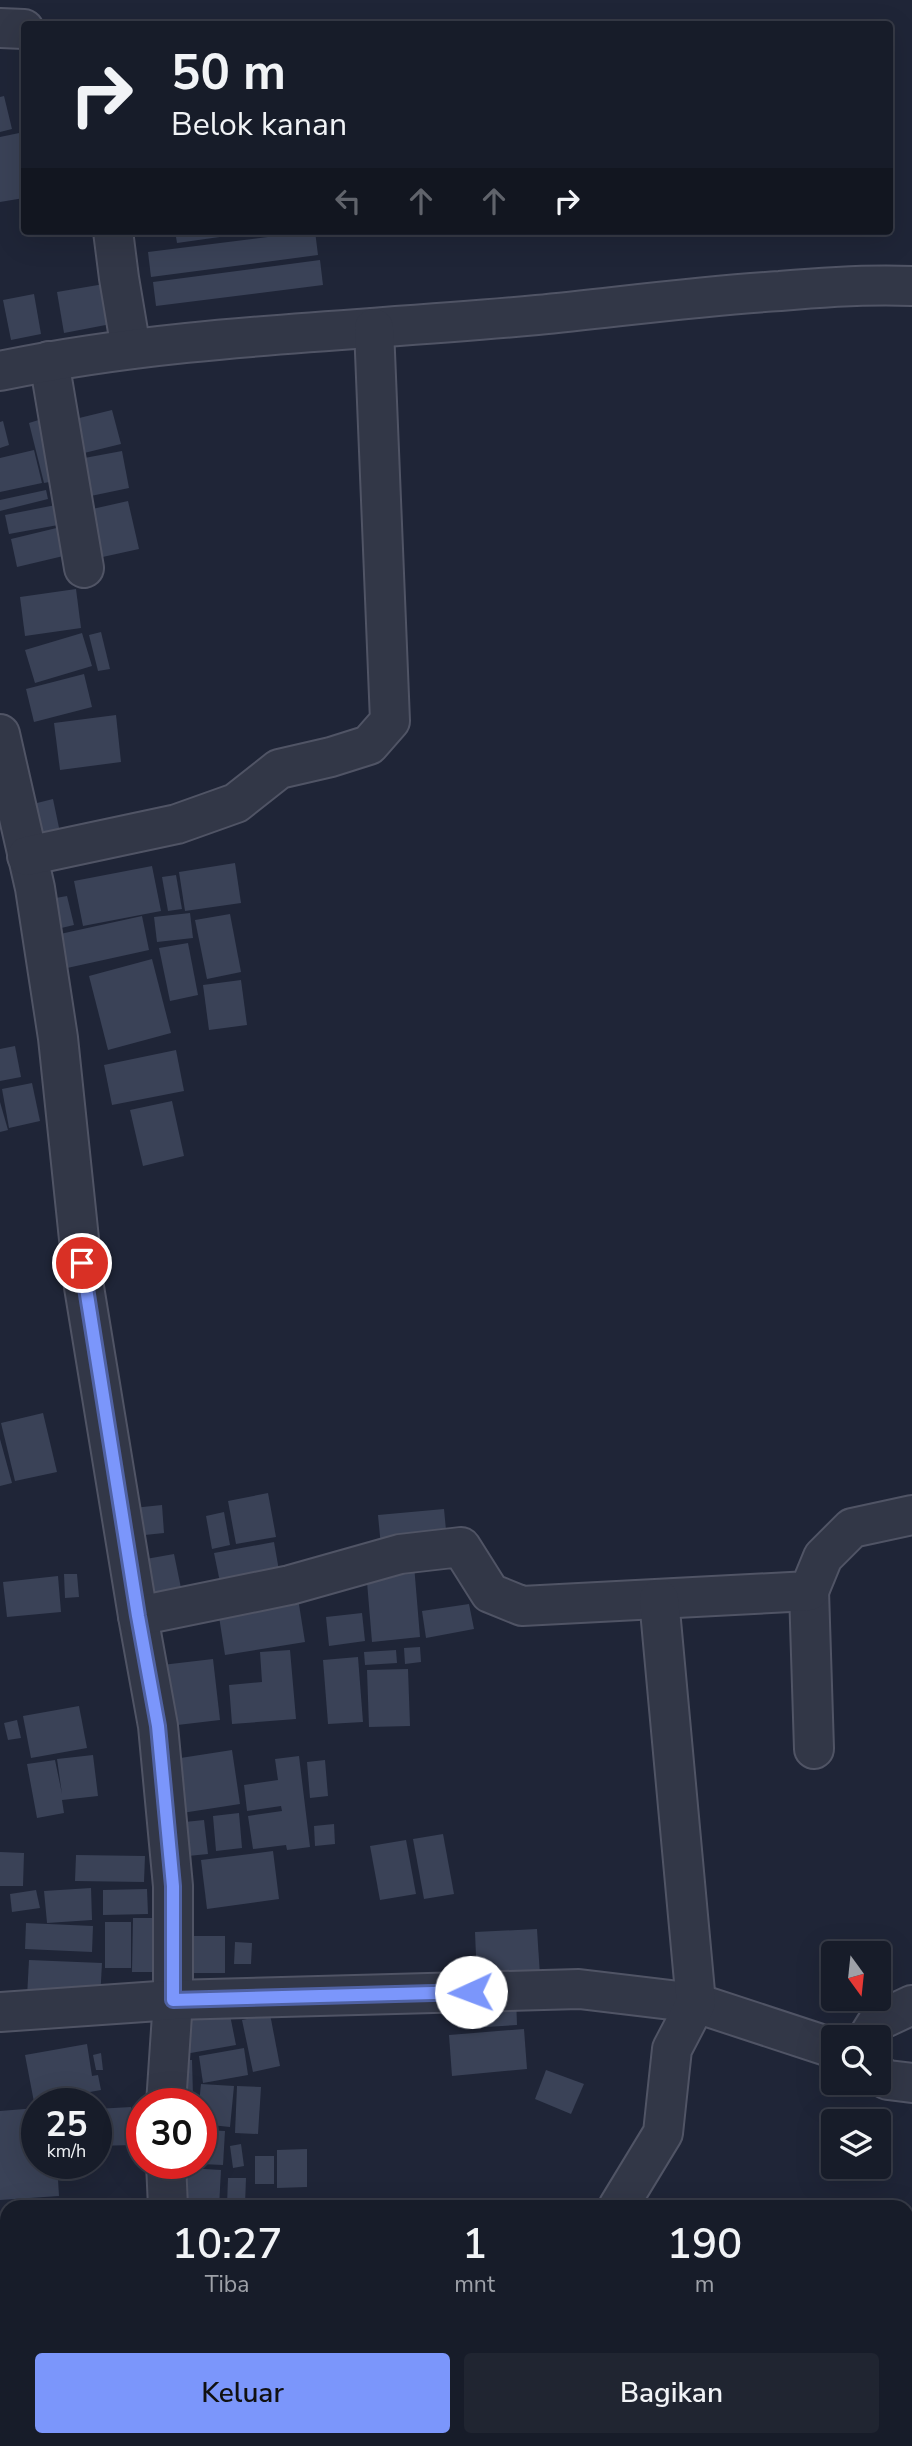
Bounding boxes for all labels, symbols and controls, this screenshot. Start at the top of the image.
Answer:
text: 50 m [171,39,286,106]
icon: right [56,49,147,140]
text: Belok kanan [171,103,347,146]
icon: left [329,182,367,220]
icon: ahead [402,182,440,220]
icon: ahead [475,182,513,220]
icon: right [548,182,586,220]
pin [52,1233,112,1293]
icon: arrive [63,1244,101,1282]
north arrow [821,1941,891,2011]
map controls [821,1941,891,2179]
position arrow [434,1955,508,2029]
button: search [821,2025,891,2095]
speed limit sign: 30 [126,2088,217,2179]
text: 25 [45,2101,88,2148]
button: layers [821,2109,891,2179]
text: km/h [47,2139,86,2163]
text: 10:27 [172,2216,282,2273]
text: 1 [462,2216,487,2273]
text: 190 [667,2216,742,2273]
text: Tiba [205,2269,249,2300]
text: mnt [454,2269,495,2300]
text: m [695,2269,714,2300]
button: Keluar [35,2353,450,2433]
button: Bagikan [464,2353,879,2433]

